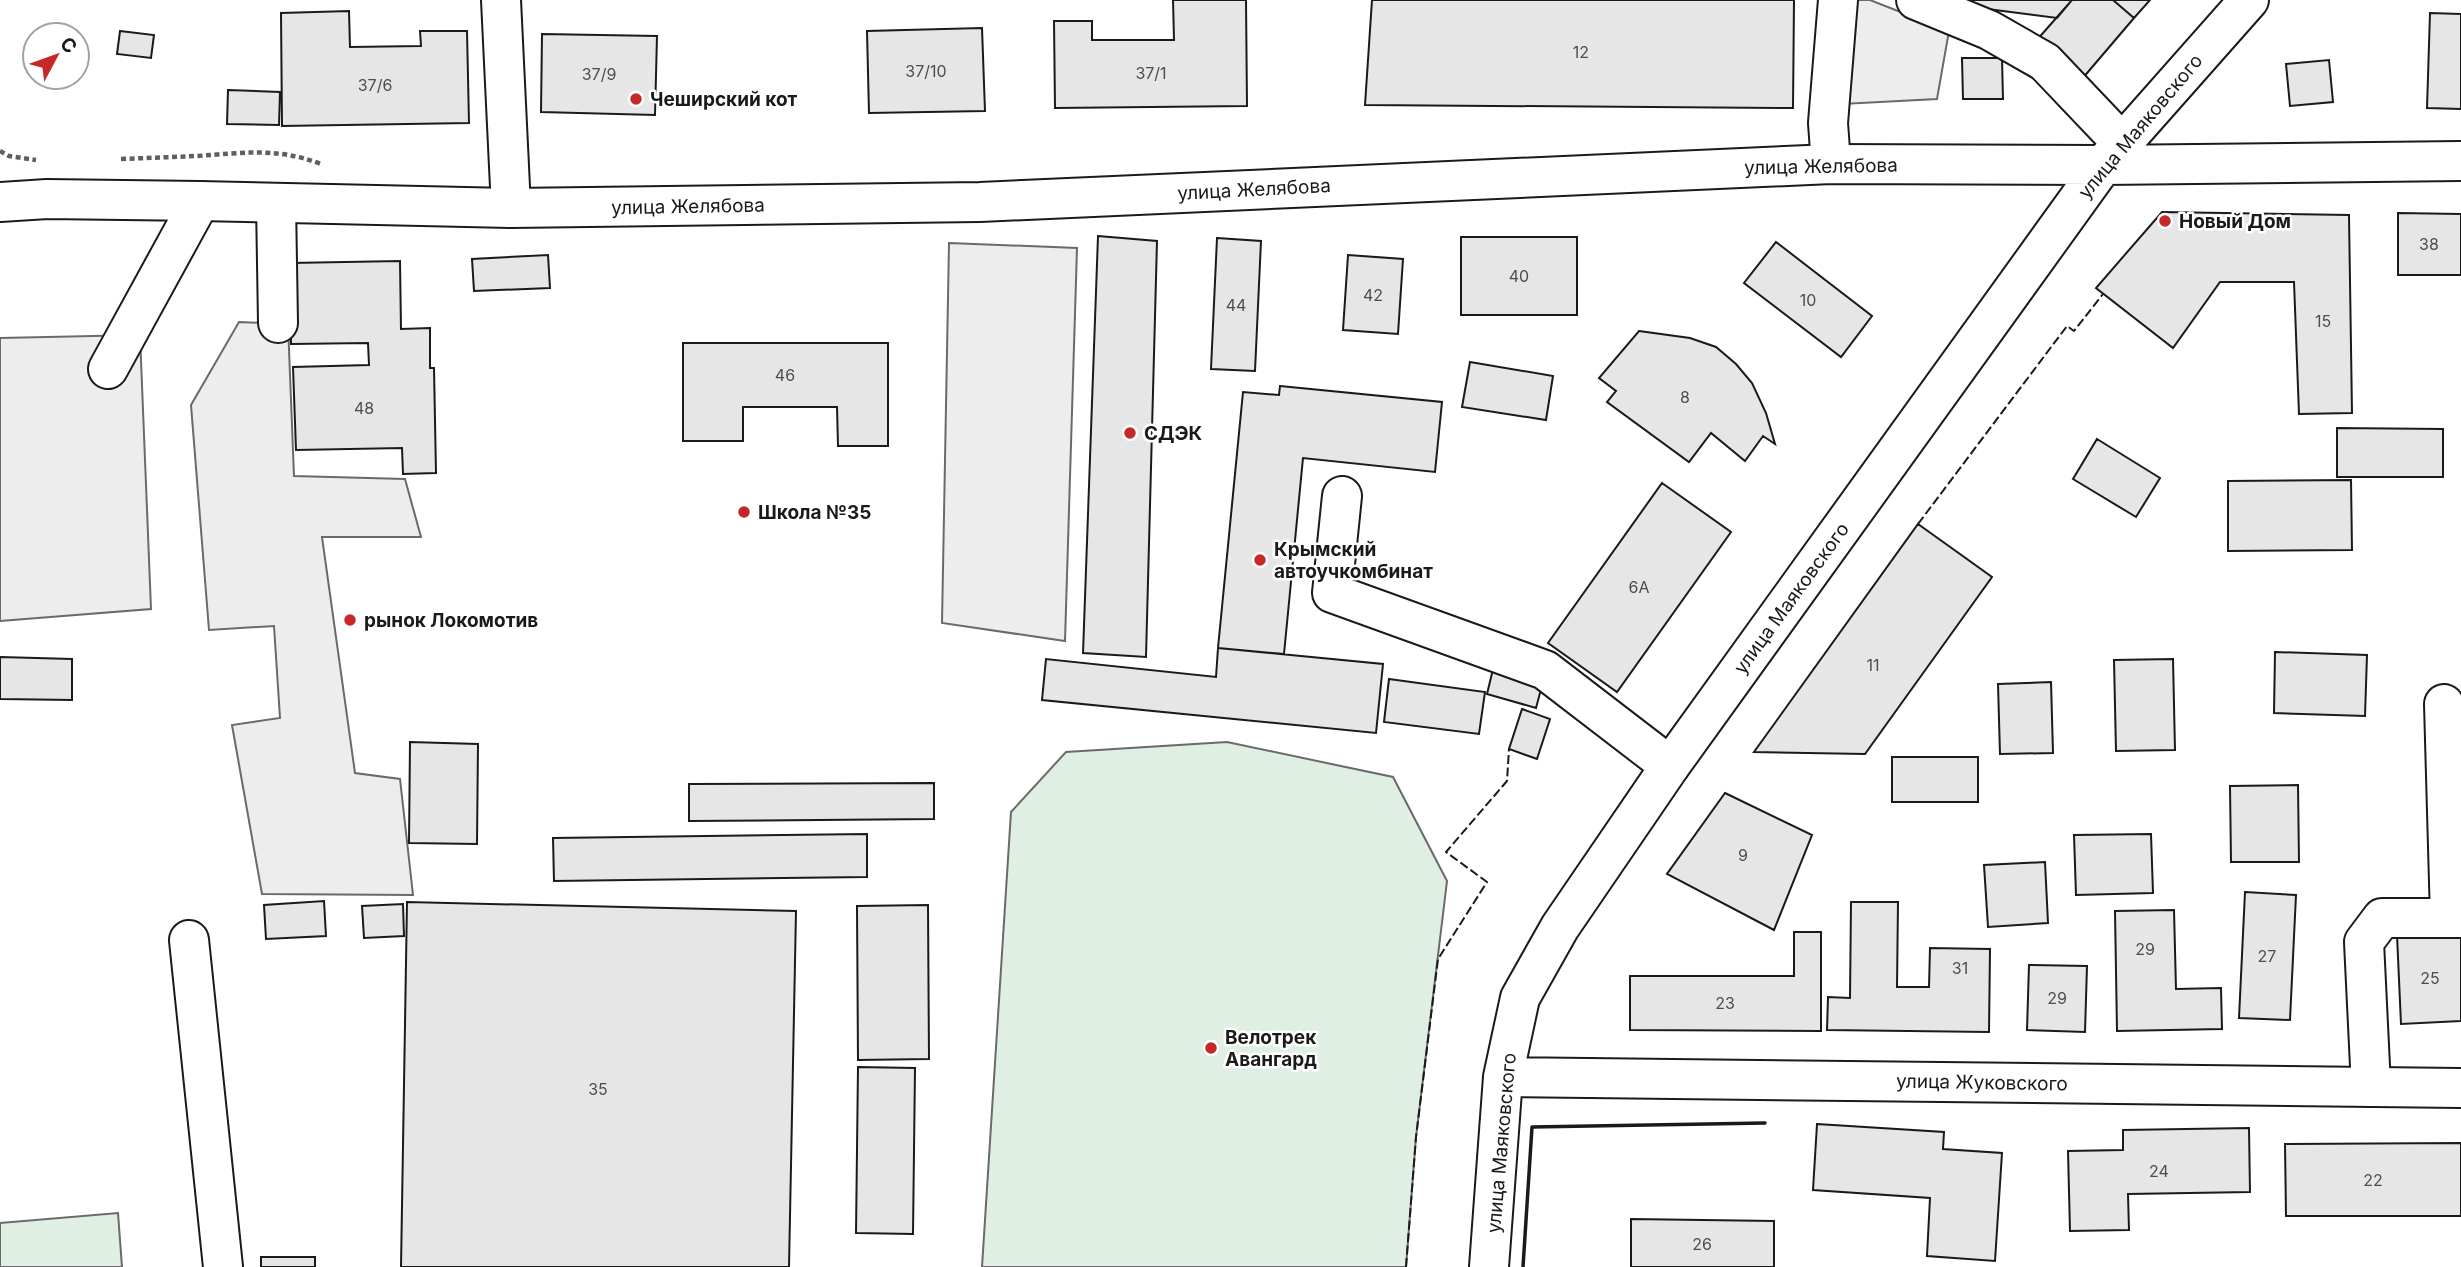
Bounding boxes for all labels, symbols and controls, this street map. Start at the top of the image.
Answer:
north arrow [21,21,91,91]
text: С [55,32,82,58]
house number: 12 [1573,42,1589,62]
street label: улица Маяковского [2073,50,2207,203]
house number: 37/10 [905,61,947,81]
house number: 37/1 [1135,63,1167,83]
house number: 37/9 [582,64,616,84]
house number: 37/6 [358,75,392,95]
place label: Чеширский кот [650,88,798,111]
marker: Чеширский кот [628,91,644,107]
street label: улица Желябова [1744,154,1898,179]
street label: улица Желябова [1177,174,1331,205]
street label: улица Желябова [611,194,765,219]
place label: Новый Дом [2179,210,2291,233]
marker: Новый Дом [2157,213,2173,229]
house number: 38 [2419,234,2439,254]
house number: 40 [1509,266,1529,286]
house number: 42 [1363,285,1383,305]
house number: 10 [1800,290,1816,310]
house number: 44 [1226,295,1246,315]
house number: 15 [2315,311,2331,331]
house number: 46 [775,365,795,385]
house number: 8 [1680,387,1690,407]
house number: 48 [354,398,374,418]
place label: СДЭК [1144,422,1203,445]
marker: СДЭК [1122,425,1138,441]
place label: Школа №35 [758,501,871,524]
marker: Школа №35 [736,504,752,520]
street label: улица Маяковского [1729,518,1854,678]
place label: Крымский автоучкомбинат [1274,538,1433,583]
marker: Крымский автоучкомбинат [1252,552,1268,568]
house number: 6А [1629,577,1649,597]
place label: рынок Локомотив [364,609,538,632]
marker: рынок Локомотив [342,612,358,628]
house number: 11 [1866,655,1880,675]
house number: 9 [1738,845,1748,865]
house number: 29 [2135,939,2155,959]
house number: 27 [2258,946,2276,966]
house number: 31 [1952,958,1968,978]
house number: 25 [2420,968,2440,988]
house number: 29 [2047,988,2067,1008]
house number: 23 [1715,993,1735,1013]
place label: Велотрек Авангард [1225,1026,1317,1071]
marker: Велотрек Авангард [1203,1040,1219,1056]
street label: улица Маяковского [1482,1052,1521,1234]
street label: улица Жуковского [1896,1070,2068,1095]
house number: 35 [588,1079,608,1099]
house number: 24 [2149,1161,2169,1181]
house number: 22 [2363,1170,2383,1190]
house number: 26 [1692,1234,1712,1254]

